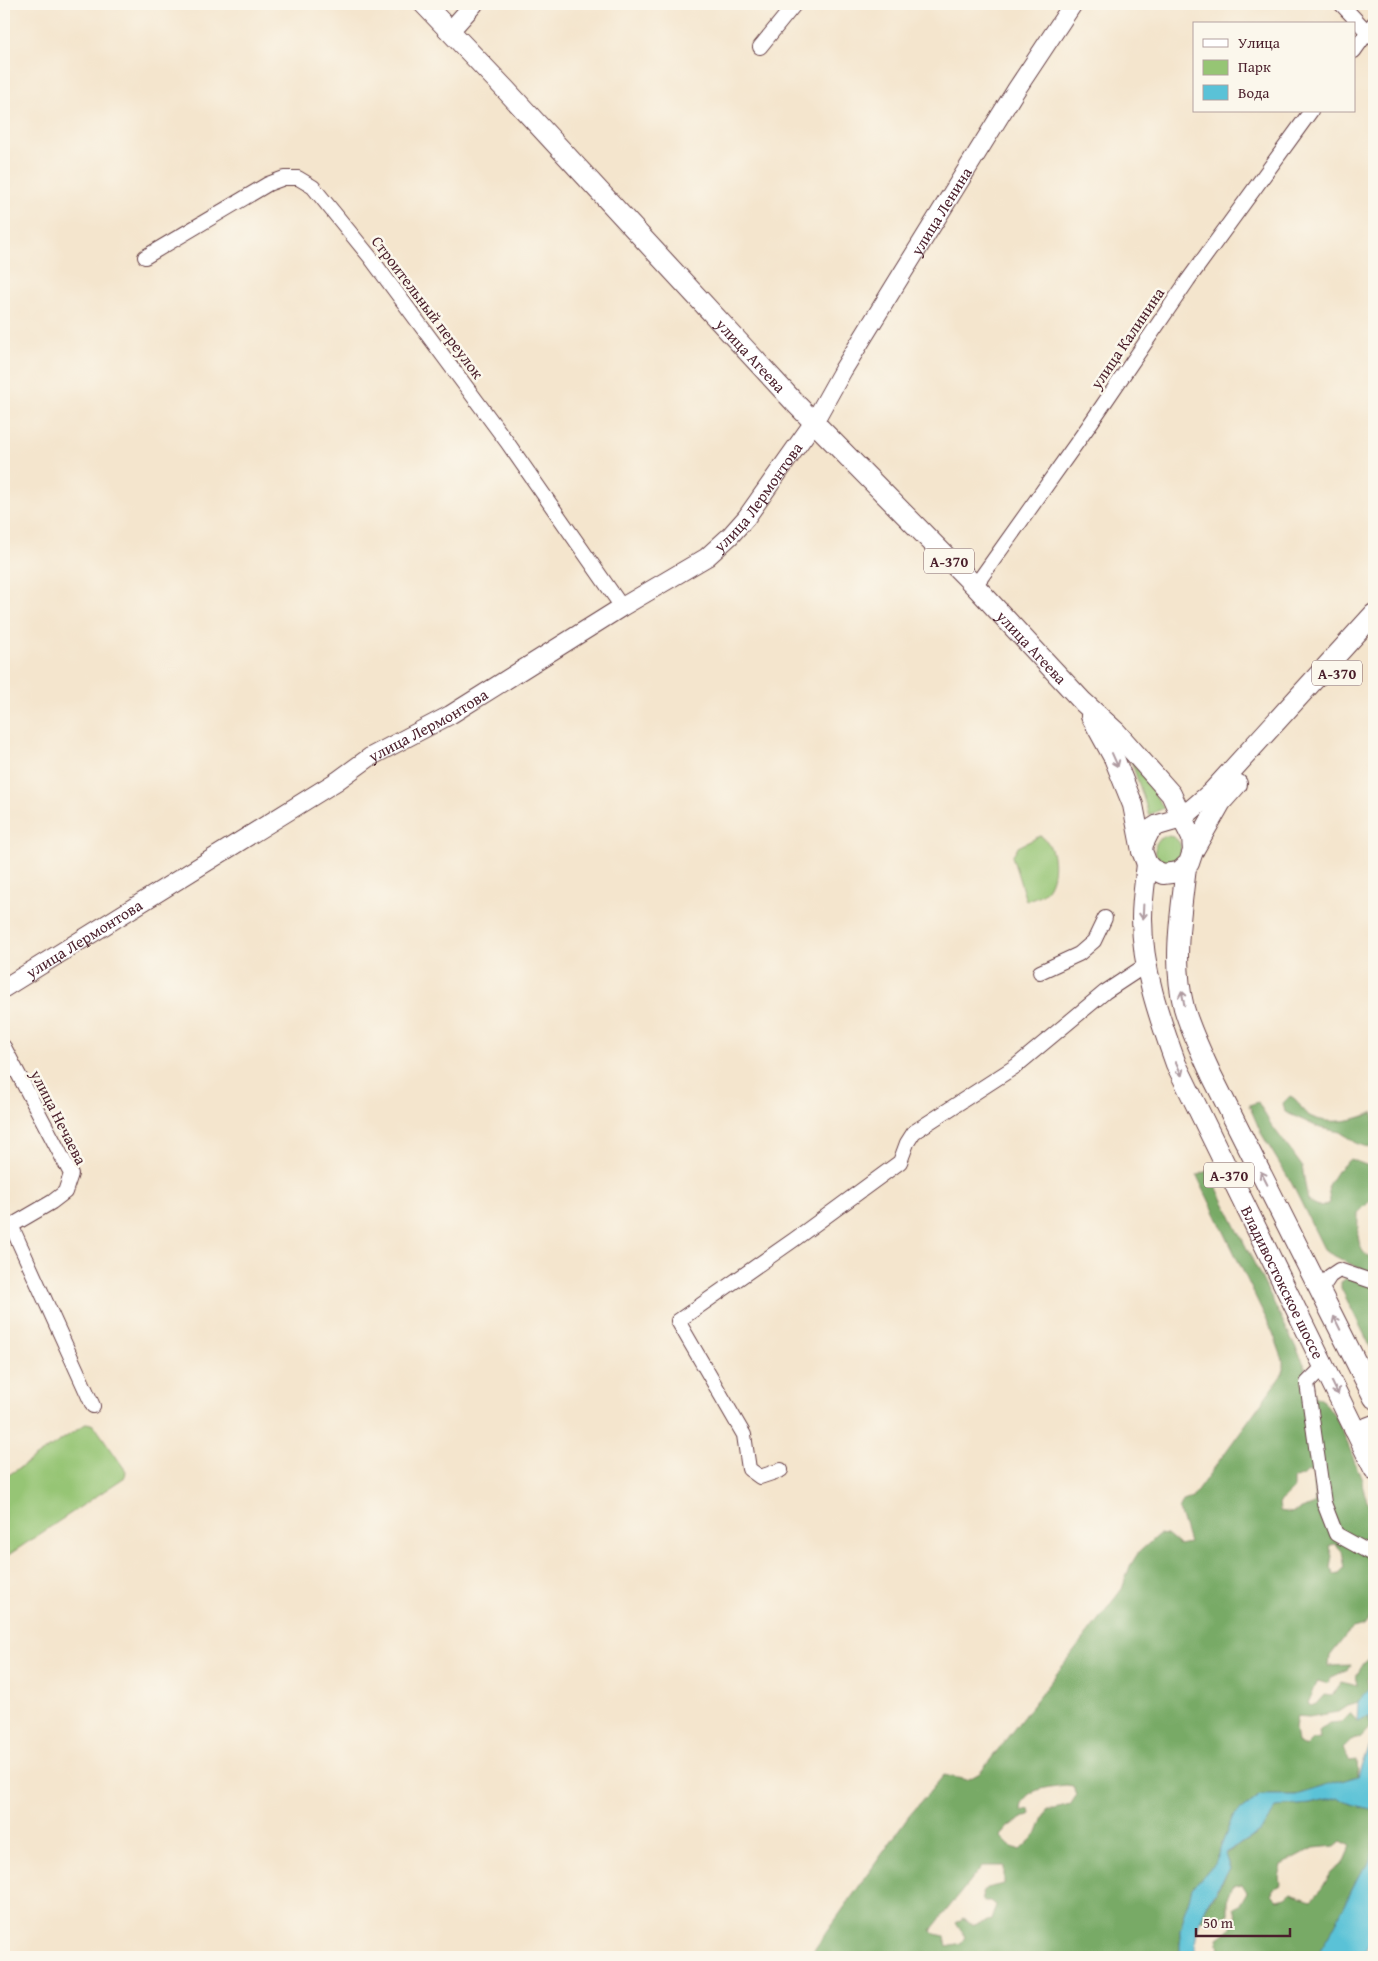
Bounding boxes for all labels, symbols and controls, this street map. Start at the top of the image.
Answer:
legend [1193,22,1356,112]
text: Улица [1238,32,1281,53]
text: Парк [1238,56,1271,77]
text: Вода [1238,82,1270,103]
street label: улица Ленина [904,162,978,261]
street label: Строительный переулок [366,230,490,384]
street label: улица Калинина [1083,282,1170,395]
street label: улица Агеева [710,312,792,398]
street label: улица Лермонтова [707,437,808,558]
road number: А-370 [924,548,974,574]
street label: улица Агеева [990,604,1073,690]
road number: А-370 [1312,660,1362,686]
street label: улица Лермонтова [363,682,493,768]
one-way arrow [1110,752,1120,767]
street label: улица Лермонтова [20,893,147,984]
one-way arrow [1139,904,1148,920]
one-way arrow [1177,991,1187,1007]
one-way arrow [1174,1061,1184,1076]
street label: улица Нечаева [24,1064,93,1169]
road number: А-370 [1204,1162,1254,1188]
one-way arrow [1259,1171,1268,1186]
street label: Владивостокское шоссе [1235,1202,1330,1363]
one-way arrow [1332,1316,1341,1331]
one-way arrow [1330,1381,1340,1396]
scale bar [1196,1906,1289,1938]
text: 50 m [1203,1912,1234,1933]

